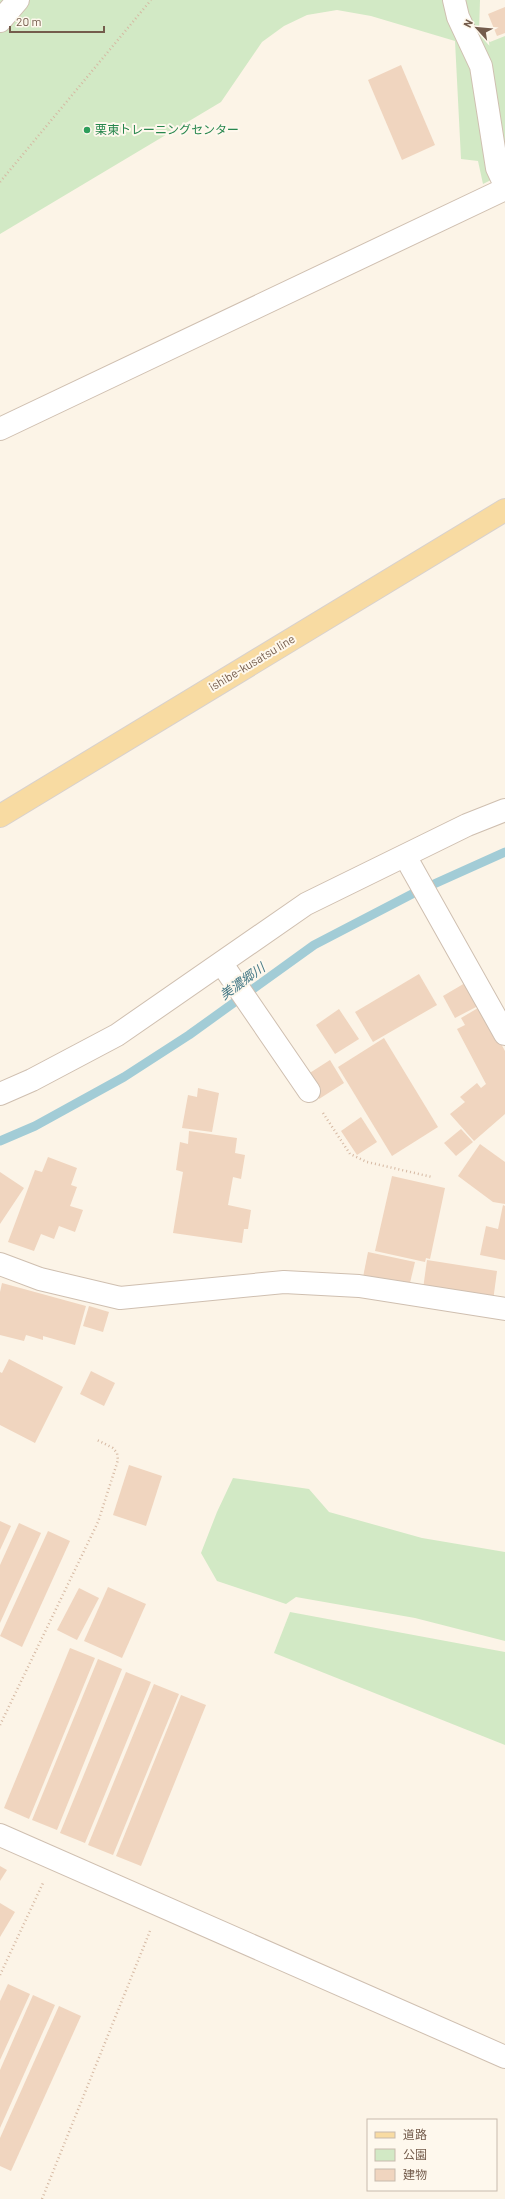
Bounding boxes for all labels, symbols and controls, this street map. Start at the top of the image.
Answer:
scale bar [10,8,104,34]
north arrow [457,8,497,48]
text: 20 m [16,14,42,28]
text: N [460,17,475,29]
place label: 栗東トレーニングセンター [95,122,239,136]
marker: 栗東トレーニングセンター [82,125,92,135]
street label: ishibe-kusatsu line [206,631,297,693]
water label: 美濃郷川 [216,958,269,1003]
legend [367,2119,497,2191]
text: 道路 [403,2127,427,2141]
text: 公園 [403,2147,427,2161]
text: 建物 [403,2167,427,2181]

